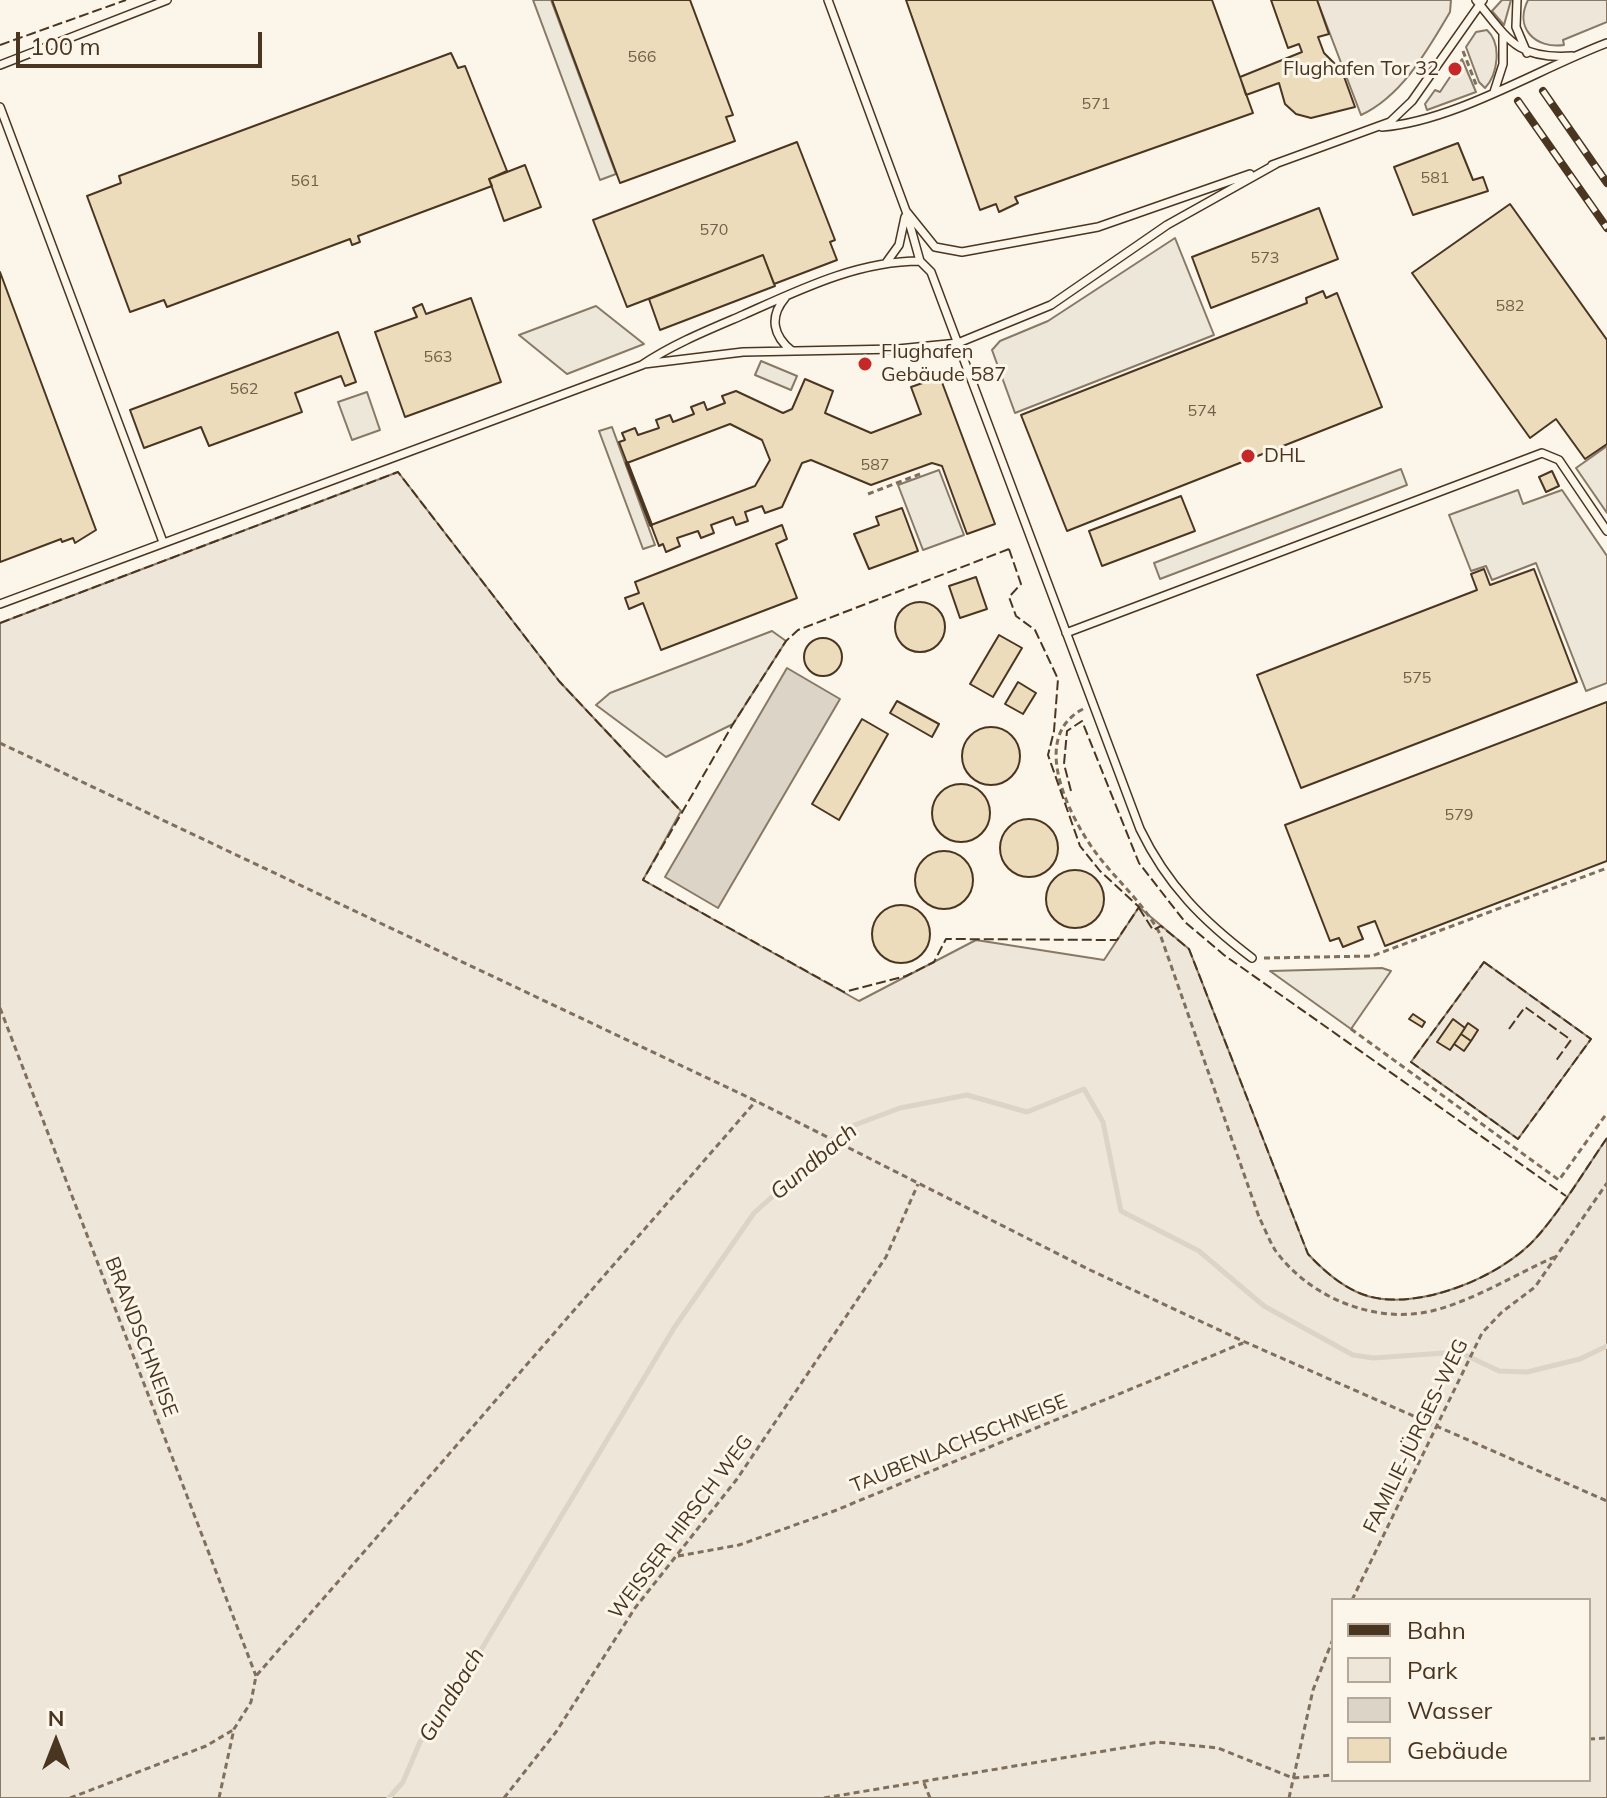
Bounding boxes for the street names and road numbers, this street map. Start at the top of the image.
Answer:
street label: BRANDSCHNEISE [99,1254,183,1420]
street label: FAMILIE-JÜRGES-WEG [1359,1335,1473,1537]
street label: TAUBENLACHSCHNEISE [847,1390,1071,1498]
street label: WEISSER HIRSCH WEG [604,1430,758,1624]

